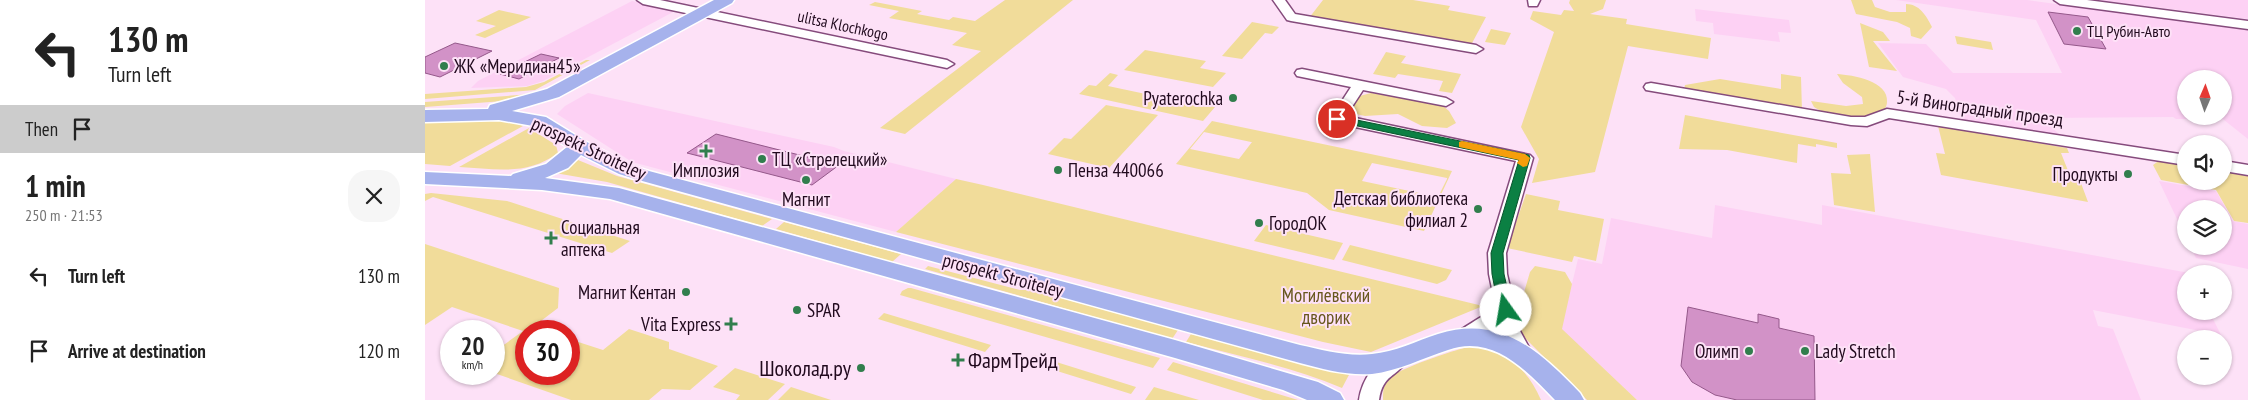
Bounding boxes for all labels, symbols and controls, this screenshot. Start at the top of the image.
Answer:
street label: ulitsa Klochkogo [796,6,890,44]
text: 130 m [108,16,189,62]
icon: left [25,20,90,85]
place label: ТЦ Рубин-Авто [2087,21,2171,41]
marker: ТЦ Рубин-Авто [2071,25,2083,37]
place label: ЖК «Меридиан45» [453,54,581,78]
text: Turn left [108,60,172,88]
marker: ЖК «Меридиан45» [438,60,450,72]
north arrow [2177,70,2233,125]
map controls [2177,70,2232,385]
street label: 5-й Виноградный проезд [1895,84,2066,132]
place label: Pyaterochka [1143,86,1223,110]
marker: Pyaterochka [1227,92,1239,104]
pin [1316,98,1358,140]
icon: arrive [1323,105,1351,133]
street label: prospekt Stroiteley [528,111,651,185]
icon: arrive [68,115,96,143]
text: Then [25,117,58,141]
button: sound [2177,135,2232,190]
marker: Имплозия [700,145,712,157]
place label: ТЦ «Стрелецкий» [772,147,887,171]
marker: ТЦ «Стрелецкий» [756,153,768,165]
place label: Имплозия [673,158,739,182]
place label: Пенза 440066 [1068,158,1164,182]
place label: Продукты [2052,162,2118,186]
marker: Пенза 440066 [1052,164,1064,176]
text: 1 min [25,166,86,205]
marker: Продукты [2122,168,2134,180]
button: close [348,170,400,222]
marker: Магнит [800,174,812,186]
place label: Детская библиотека филиал 2 [1334,186,1468,232]
place label: Магнит [782,187,831,211]
button: layers [2177,200,2232,255]
marker: Детская библиотека филиал 2 [1472,203,1484,215]
text: 250 m · 21:53 [25,205,103,225]
place label: ГородОК [1269,211,1327,235]
place label: Социальная аптека [561,215,640,261]
marker: ГородОК [1253,217,1265,229]
marker: Социальная аптека [545,232,557,244]
street label: prospekt Stroiteley [940,247,1067,303]
icon: left [25,262,53,290]
text: Turn left [68,264,125,288]
text: 130 m [358,264,400,288]
button: + [2177,265,2232,320]
place label: Магнит Кентан [578,280,676,304]
park label: Могилёвский дворик [1282,283,1370,329]
position arrow [1479,283,1531,335]
marker: Магнит Кентан [680,286,692,298]
place label: SPAR [807,298,841,322]
marker: SPAR [791,304,803,316]
place label: Vita Express [640,312,721,336]
marker: Vita Express [725,318,737,330]
speed limit sign: 30 [515,320,580,385]
text: 20 [461,330,484,362]
button: − [2177,330,2232,385]
icon: arrive [25,337,53,365]
text: Arrive at destination [68,339,206,363]
text: 120 m [358,339,400,363]
place label: Олимп [1695,339,1739,363]
place label: Lady Stretch [1815,339,1896,363]
marker: Олимп [1743,345,1755,357]
marker: Lady Stretch [1799,345,1811,357]
place label: ФармТрейд [968,346,1058,374]
place label: Шоколад.ру [759,354,852,382]
marker: ФармТрейд [952,354,964,366]
text: km/h [462,357,483,372]
marker: Шоколад.ру [855,362,867,374]

